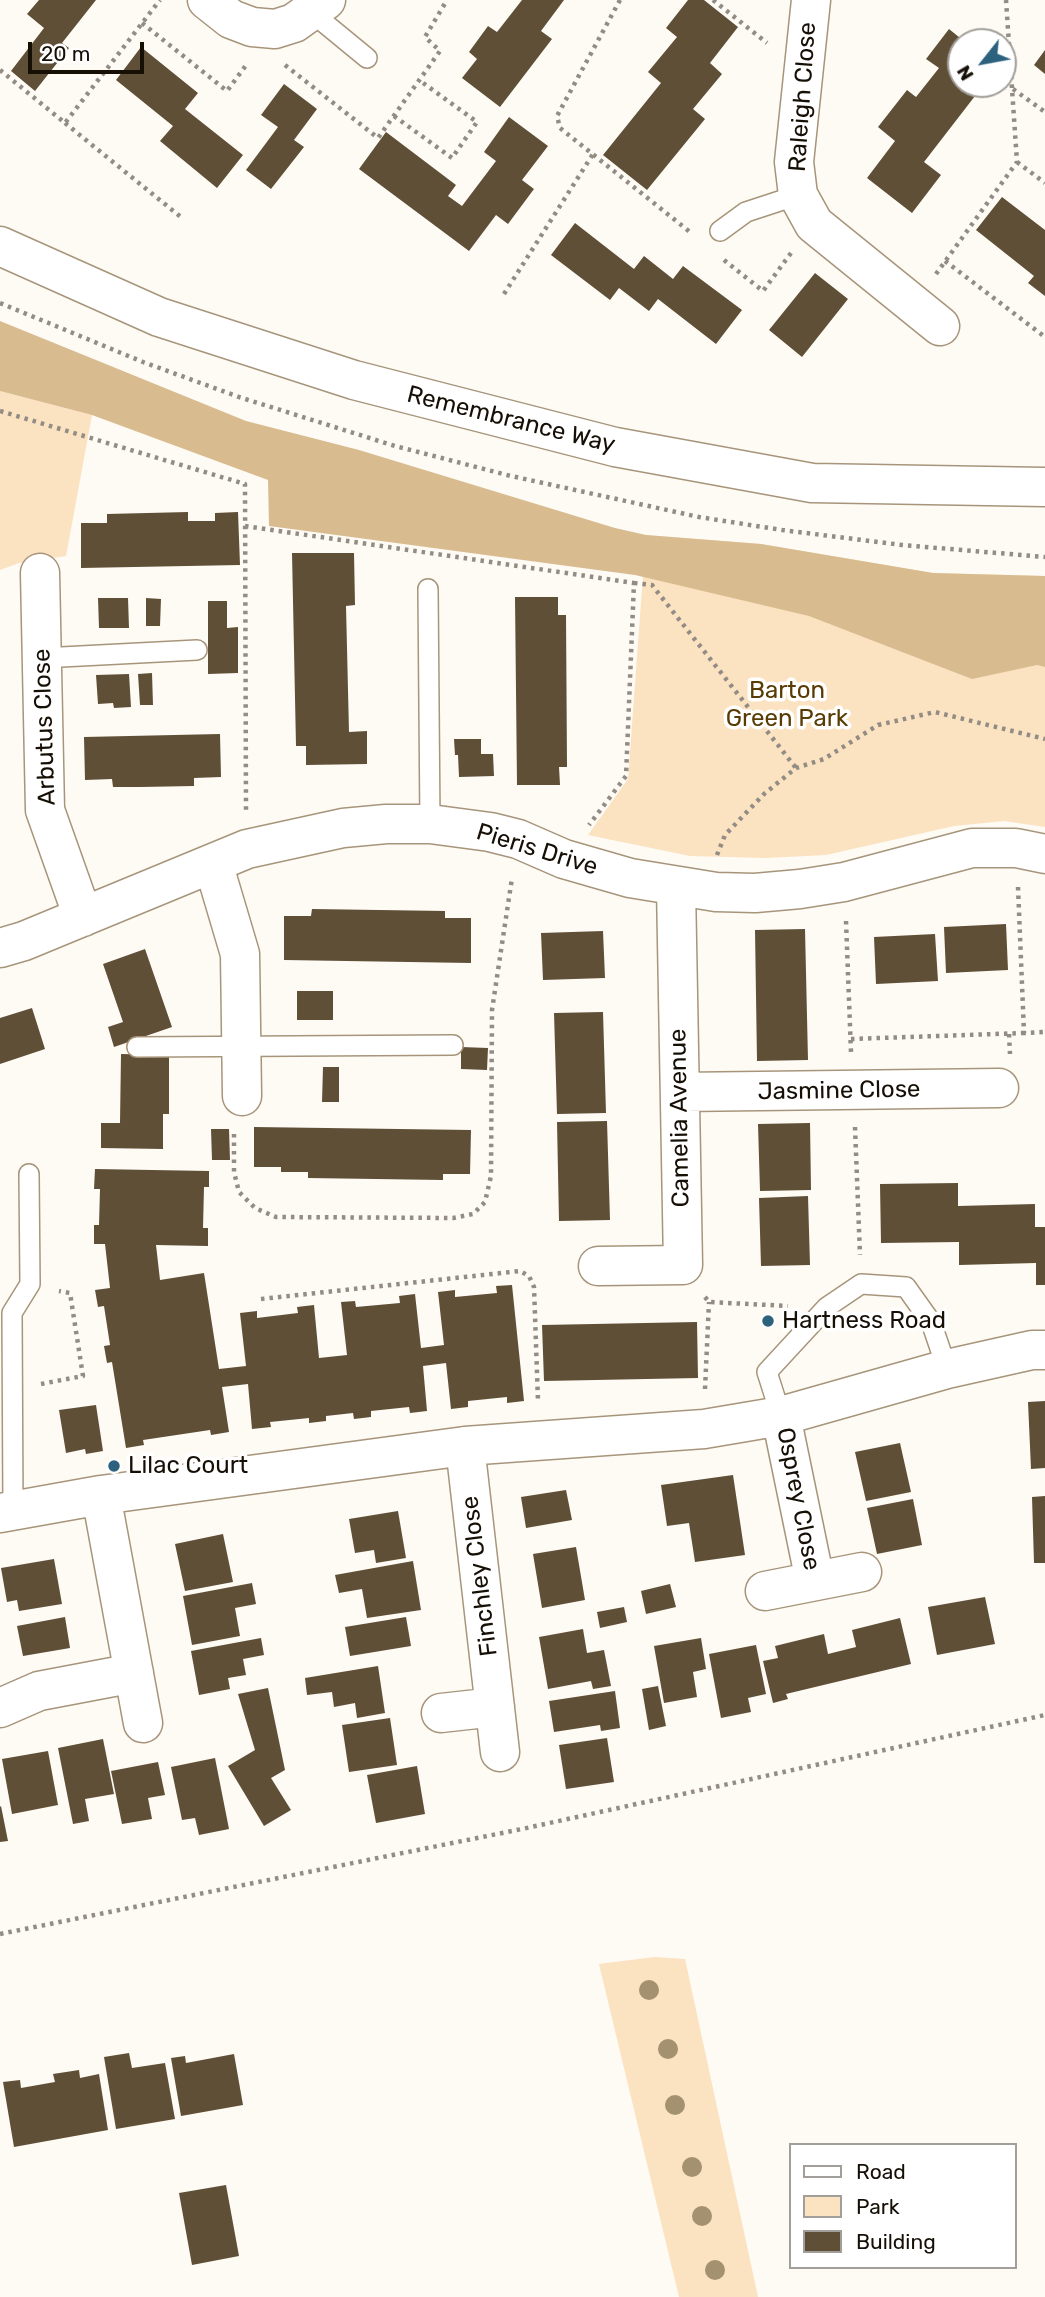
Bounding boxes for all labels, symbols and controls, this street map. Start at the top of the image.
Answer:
street label: Raleigh Close [783,21,823,173]
scale bar [32,28,147,72]
north arrow [947,28,1017,98]
text: 20 m [41,41,90,66]
text: N [952,61,979,85]
street label: Remembrance Way [404,380,618,460]
street label: Arbutus Close [28,648,62,806]
park label: Barton Green Park [726,677,848,733]
street label: Pieris Drive [473,818,601,882]
street label: Camelia Avenue [664,1028,696,1208]
street label: Jasmine Close [757,1075,921,1107]
place label: Hartness Road [782,1307,946,1335]
marker: Hartness Road [760,1313,776,1329]
street label: Osprey Close [770,1425,826,1573]
place label: Lilac Court [128,1452,248,1480]
marker: Lilac Court [106,1458,122,1474]
street label: Finchley Close [456,1494,504,1658]
legend [790,2143,1017,2269]
text: Road [856,2159,906,2184]
text: Park [856,2194,900,2219]
text: Building [856,2229,936,2254]

